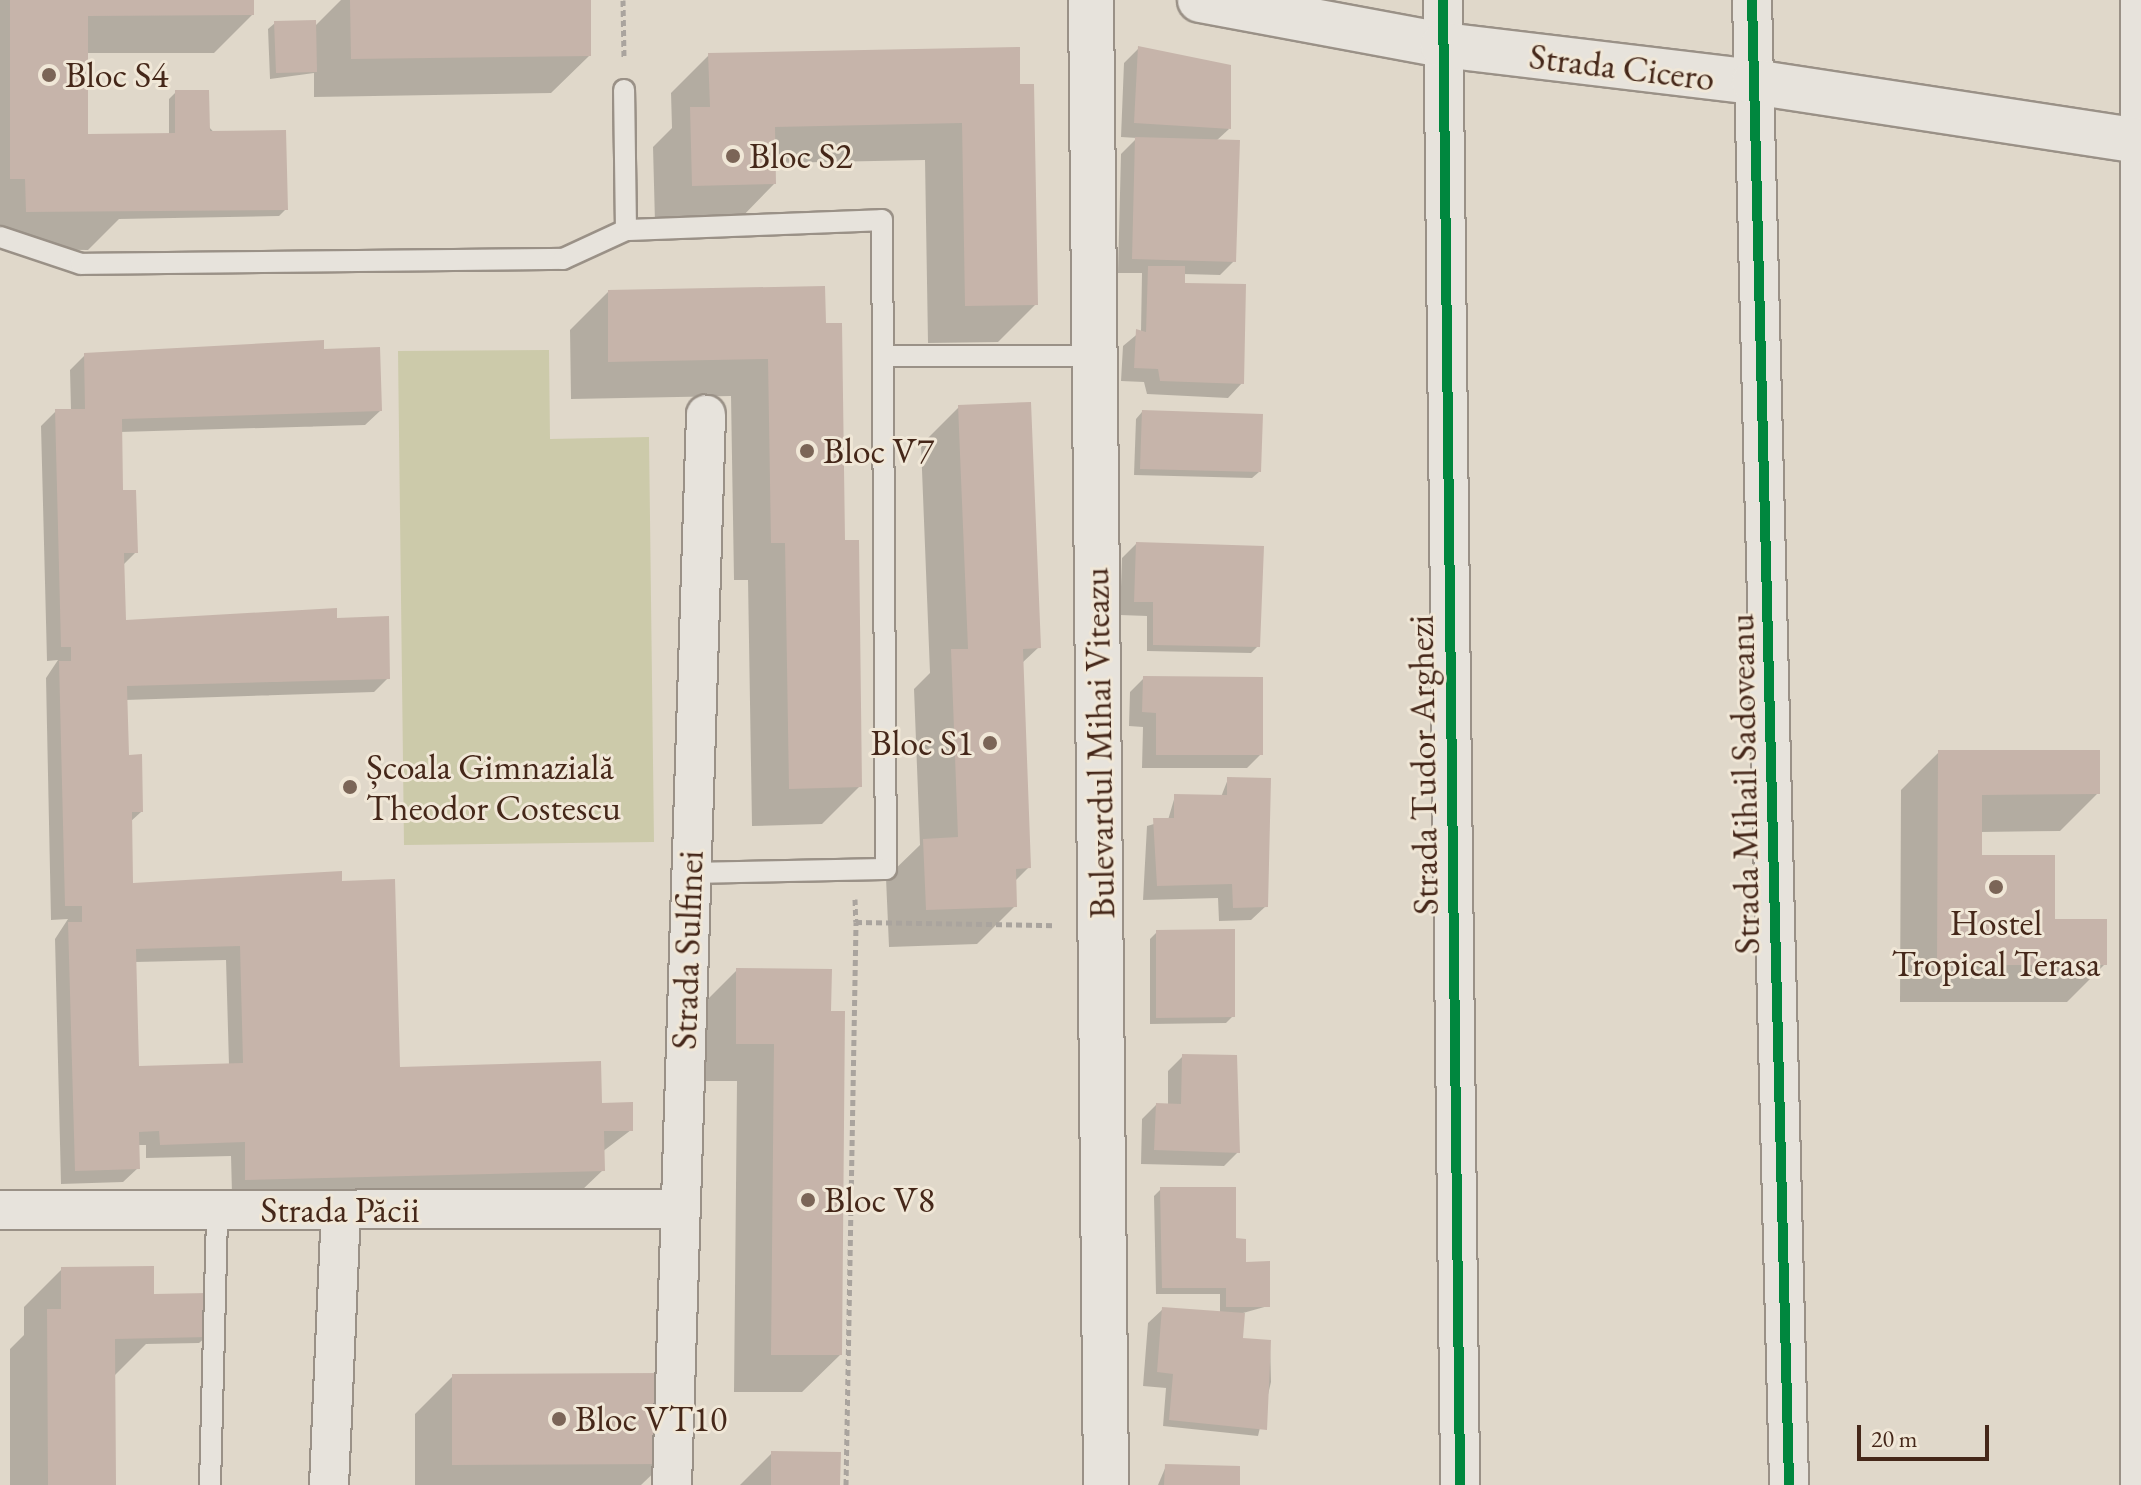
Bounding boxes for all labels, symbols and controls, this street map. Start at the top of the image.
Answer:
street label: Strada Cicero [1527,34,1717,100]
place label: Bloc S4 [65,53,168,97]
marker: Bloc S4 [40,66,58,84]
place label: Bloc S2 [749,134,852,178]
marker: Bloc S2 [724,147,742,165]
place label: Bloc V7 [823,429,934,473]
marker: Bloc V7 [798,442,816,460]
street label: Bulevardul Mihai Viteazu [1074,567,1124,919]
street label: Strada Mihail Sadoveanu [1719,613,1769,955]
street label: Strada Tudor Arghezi [1399,615,1447,915]
place label: Bloc S1 [871,721,974,765]
marker: Bloc S1 [981,734,999,752]
place label: Școala Gimnazială Theodor Costescu [366,744,621,829]
marker: Școala Gimnazială Theodor Costescu [341,778,359,796]
street label: Strada Sulfinei [662,850,712,1050]
marker: Hostel Tropical Terasa [1987,878,2005,896]
place label: Hostel Tropical Terasa [1892,900,2100,985]
place label: Bloc V8 [824,1178,935,1222]
street label: Strada Păcii [261,1188,419,1232]
marker: Bloc V8 [799,1191,817,1209]
place label: Bloc VT10 [575,1397,727,1441]
scale bar [1861,1409,1993,1459]
marker: Bloc VT10 [550,1410,568,1428]
text: 20 m [1871,1423,1918,1454]

